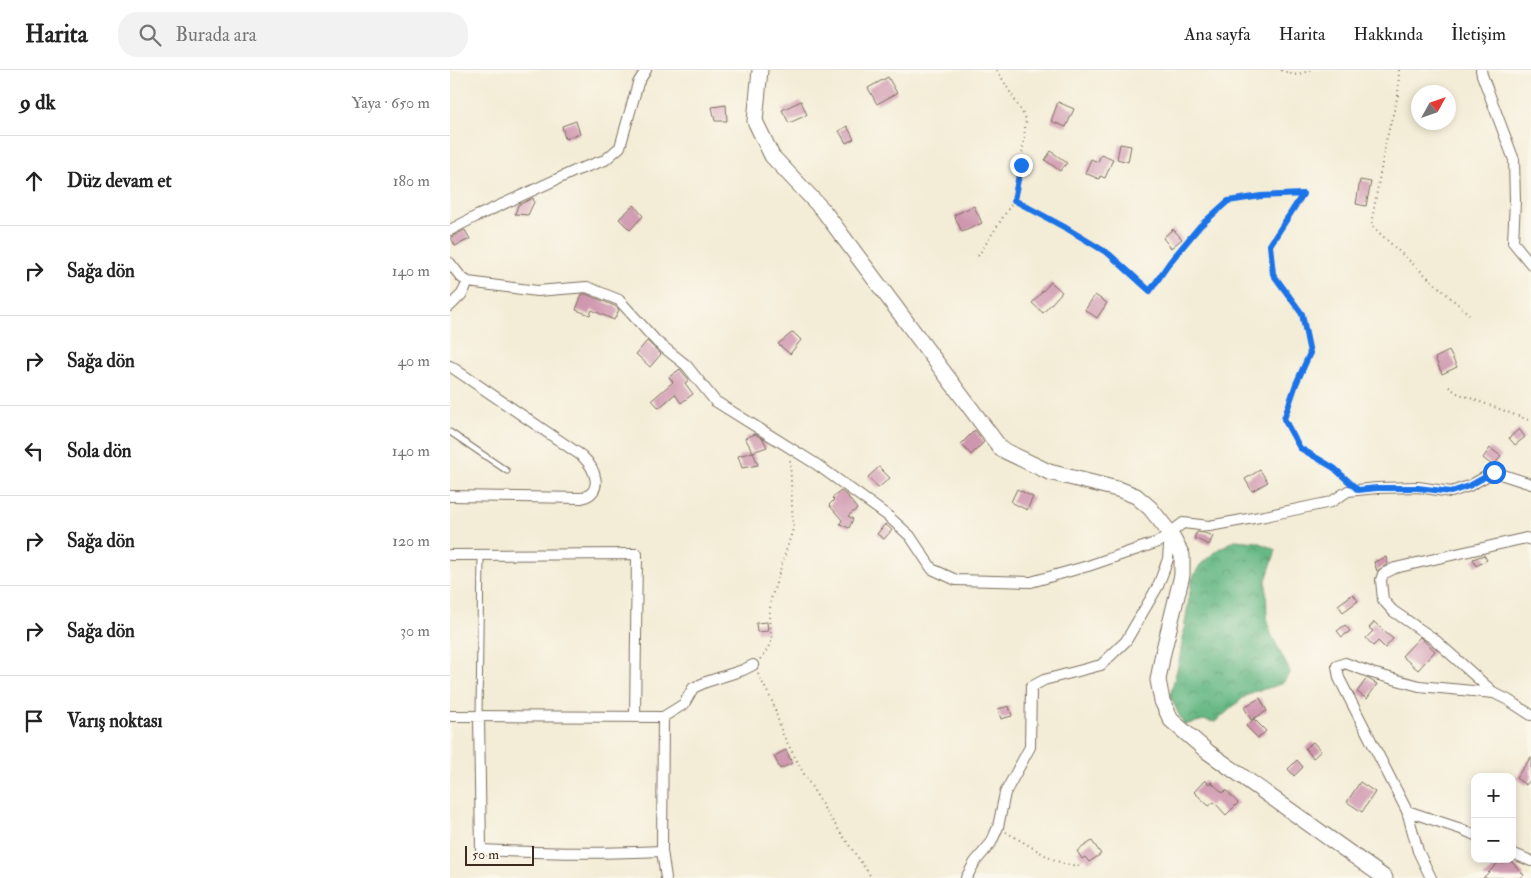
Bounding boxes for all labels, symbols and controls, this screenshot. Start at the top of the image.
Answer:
search box [118,12,468,57]
text: Harita [25,19,88,50]
icon: search [136,21,164,49]
text: Burada ara [176,23,257,47]
text: Ana sayfa [1184,23,1251,46]
text: Harita [1279,23,1326,46]
text: Hakkında [1354,23,1423,46]
text: İletişim [1451,23,1506,46]
north arrow [1411,85,1456,130]
text: 9 dk [20,89,56,116]
text: Yaya · 650 m [352,93,430,113]
route end [1010,154,1033,177]
icon: ahead [20,167,48,195]
text: Düz devam et [67,169,172,193]
text: 180 m [393,171,430,191]
icon: right [20,257,48,285]
text: Sağa dön [67,259,135,283]
text: 140 m [392,261,430,281]
icon: right [20,347,48,375]
text: Sağa dön [67,349,135,373]
text: 40 m [397,351,430,371]
icon: left [20,437,48,465]
text: Sola dön [67,439,132,463]
text: 140 m [392,441,430,461]
route start [1483,461,1506,484]
icon: right [20,527,48,555]
text: Sağa dön [67,529,135,553]
text: 120 m [392,531,430,551]
icon: right [20,617,48,645]
text: Sağa dön [67,619,135,643]
text: 30 m [400,621,430,641]
icon: arrive [20,707,48,735]
text: Varış noktası [67,709,163,733]
map controls [1471,773,1516,863]
button: + [1471,773,1516,818]
button: − [1471,818,1516,863]
scale bar [465,843,534,866]
text: 50 m [472,846,499,863]

